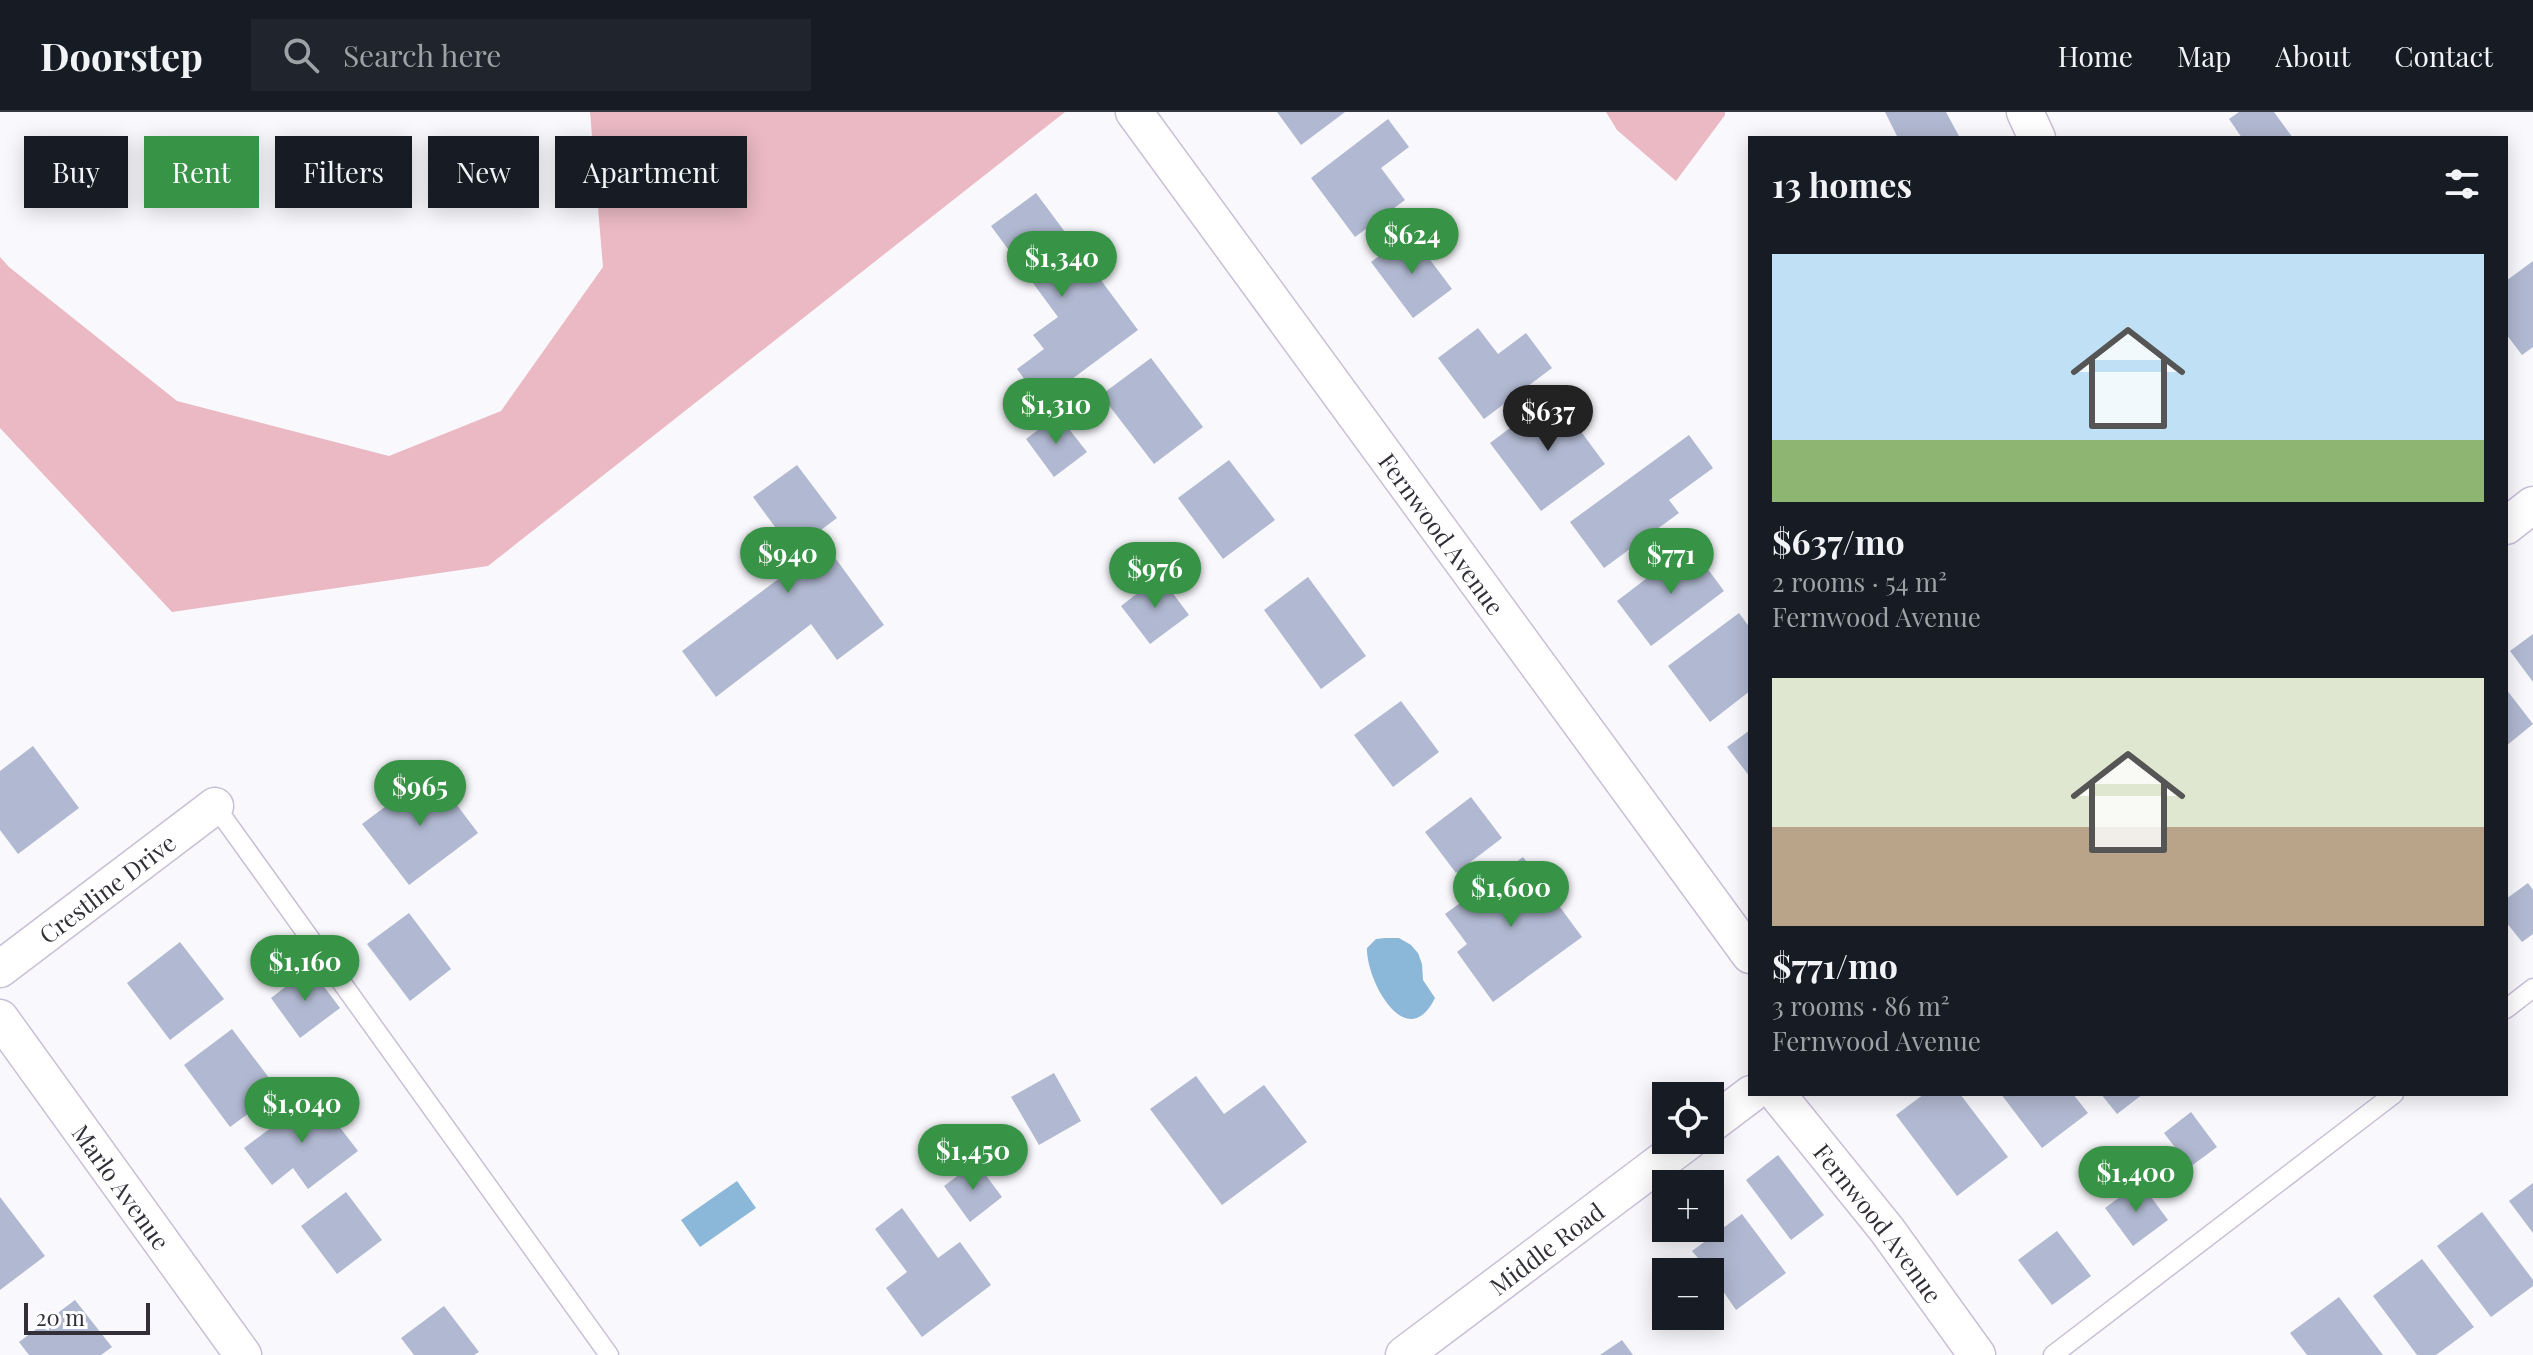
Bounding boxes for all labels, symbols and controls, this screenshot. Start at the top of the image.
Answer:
search box [251,19,811,91]
text: Doorstep [40,30,203,81]
icon: search [279,33,323,77]
text: Search here [343,35,502,75]
text: Home [2058,37,2133,74]
text: Map [2177,37,2231,74]
text: About [2275,37,2350,74]
text: Contact [2394,37,2493,74]
chip: Buy [24,136,128,208]
chip: Rent [144,136,259,208]
chip: Filters [275,136,412,208]
chip: New [428,136,539,208]
chip: Apartment [555,136,747,208]
text: 13 homes [1772,161,1912,207]
icon: filters [2440,162,2484,206]
pin: $624 [1365,208,1459,276]
text: $624 [1384,216,1440,251]
pin: $1,340 [997,231,1127,299]
text: $1,340 [1025,239,1099,274]
icon: home [2056,306,2200,450]
pin: $1,310 [991,378,1121,446]
pin: $637 [1501,385,1595,453]
text: $1,310 [1021,386,1091,421]
text: $637 [1521,393,1575,428]
street label: Fernwood Avenue [1372,446,1512,621]
text: $637/mo [1772,518,1905,564]
pin: $940 [741,527,835,595]
pin: $771 [1624,528,1718,596]
text: $940 [758,535,818,570]
text: $771 [1647,536,1695,571]
pin: $976 [1108,542,1202,610]
text: $976 [1127,550,1183,585]
text: 2 rooms · 54 m² [1772,564,1947,599]
text: Fernwood Avenue [1772,599,1981,634]
icon: home [2056,730,2200,874]
pin: $965 [373,760,467,828]
text: $965 [392,768,448,803]
street label: Crestline Drive [32,826,182,950]
pin: $1,600 [1446,861,1576,929]
text: $1,600 [1471,869,1551,904]
pin: $1,160 [240,935,370,1003]
text: $771/mo [1772,942,1898,988]
text: $1,160 [268,943,342,978]
text: 3 rooms · 86 m² [1772,988,1950,1023]
text: Fernwood Avenue [1772,1023,1981,1058]
pin: $1,040 [237,1077,367,1145]
map controls [1652,1082,1724,1330]
button: locate [1652,1082,1724,1154]
text: $1,040 [263,1085,341,1120]
street label: Marlo Avenue [66,1118,178,1256]
pin: $1,450 [908,1124,1038,1192]
text: $1,450 [936,1132,1010,1167]
street label: Fernwood Avenue [1807,1136,1950,1309]
pin: $1,400 [2071,1146,2201,1214]
text: $1,400 [2096,1154,2176,1189]
button: + [1652,1170,1724,1242]
street label: Middle Road [1483,1195,1610,1301]
button: − [1652,1258,1724,1330]
scale bar [24,1299,150,1335]
text: 20 m [36,1302,85,1332]

